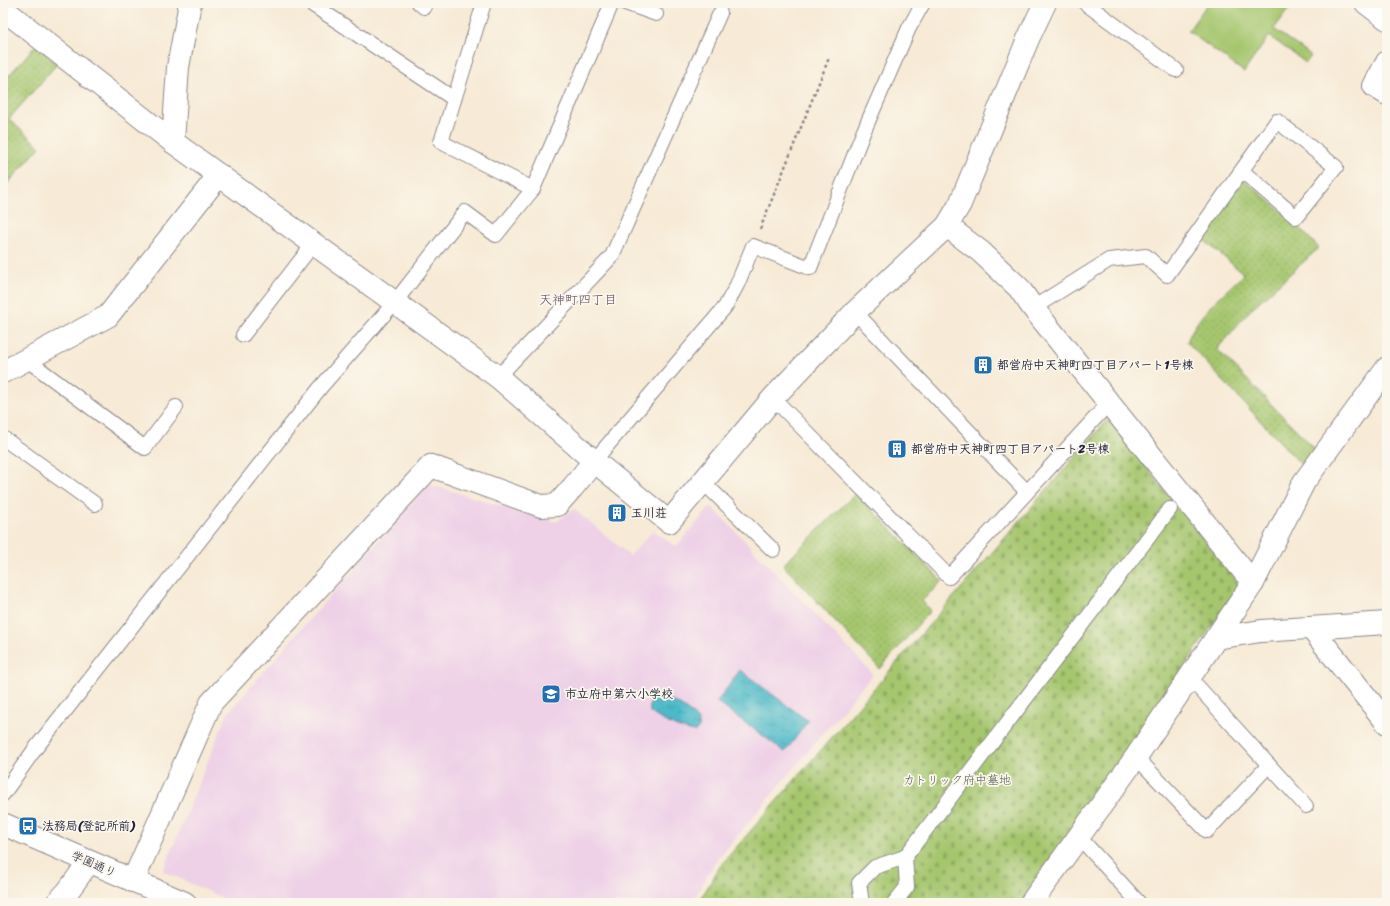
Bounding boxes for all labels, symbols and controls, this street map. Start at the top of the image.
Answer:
district label: 天神町四丁目 [539,288,617,311]
building icon: 都営府中天神町四丁目アパート1号棟 [972,354,994,376]
place label: 都営府中天神町四丁目アパート1号棟 [997,354,1193,376]
building icon: 都営府中天神町四丁目アパート2号棟 [886,438,908,460]
place label: 都営府中天神町四丁目アパート2号棟 [911,438,1109,460]
building icon: 玉川荘 [606,502,628,524]
place label: 玉川荘 [631,502,667,524]
school or university icon: 市立府中第六小学校 [540,683,562,705]
place label: 市立府中第六小学校 [565,683,673,705]
park label: カトリック府中墓地 [903,769,1011,791]
bus stop icon: 法務局(登記所前) [17,815,39,837]
place label: 法務局(登記所前) [42,815,135,837]
street label: 学園通り [68,844,120,884]

